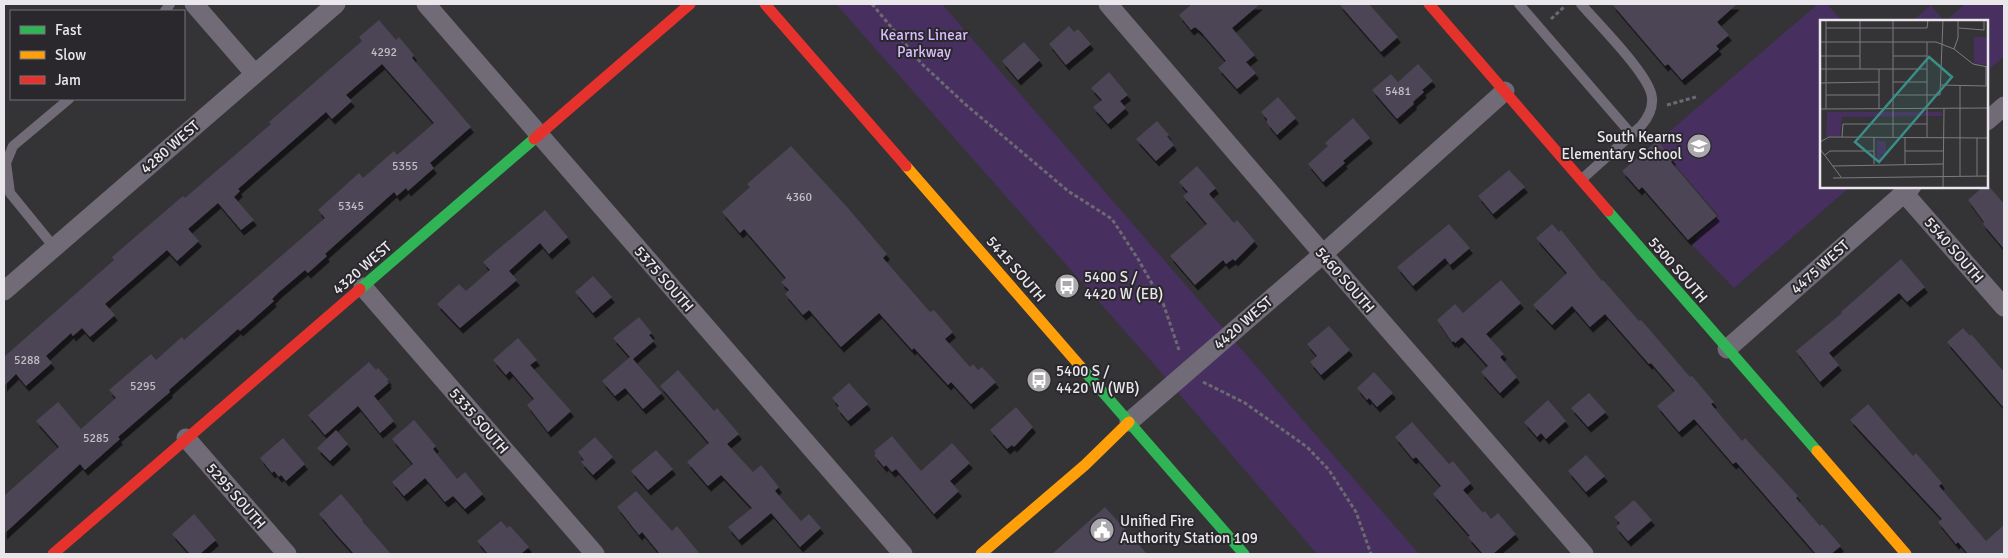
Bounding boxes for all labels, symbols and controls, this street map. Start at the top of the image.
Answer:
legend [10,10,185,100]
inset map [1820,20,1988,188]
text: Fast [55,21,82,39]
park label: Kearns Linear Parkway [880,26,968,61]
house number: 4292 [371,45,397,60]
text: Slow [55,46,86,64]
text: Jam [55,71,81,89]
house number: 5481 [1385,84,1411,99]
street label: 4280 WEST [137,116,204,177]
place label: South Kearns Elementary School [1561,128,1682,163]
school or university icon: South Kearns Elementary School [1686,133,1712,159]
house number: 5355 [392,159,418,174]
house number: 4360 [786,190,812,205]
house number: 5345 [338,199,364,214]
street label: 5540 SOUTH [1921,213,1987,287]
street label: 5415 SOUTH [983,232,1049,306]
street label: 5500 SOUTH [1645,233,1711,307]
street label: 4475 WEST [1787,236,1853,298]
street label: 4320 WEST [329,237,396,298]
street label: 5375 SOUTH [631,242,697,316]
street label: 5460 SOUTH [1312,243,1378,317]
place label: 5400 S / 4420 W (EB) [1084,268,1163,303]
bus stop icon: 5400 S / 4420 W (EB) [1054,273,1080,299]
street label: 4420 WEST [1210,292,1277,353]
house number: 5288 [14,353,40,368]
place label: 5400 S / 4420 W (WB) [1056,362,1140,397]
bus stop icon: 5400 S / 4420 W (WB) [1026,367,1052,393]
house number: 5295 [130,379,156,394]
street label: 5335 SOUTH [446,384,512,458]
house number: 5285 [83,431,109,446]
street label: 5295 SOUTH [203,459,269,533]
place label: Unified Fire Authority Station 109 [1120,512,1258,547]
public building icon: Unified Fire Authority Station 109 [1089,517,1115,543]

